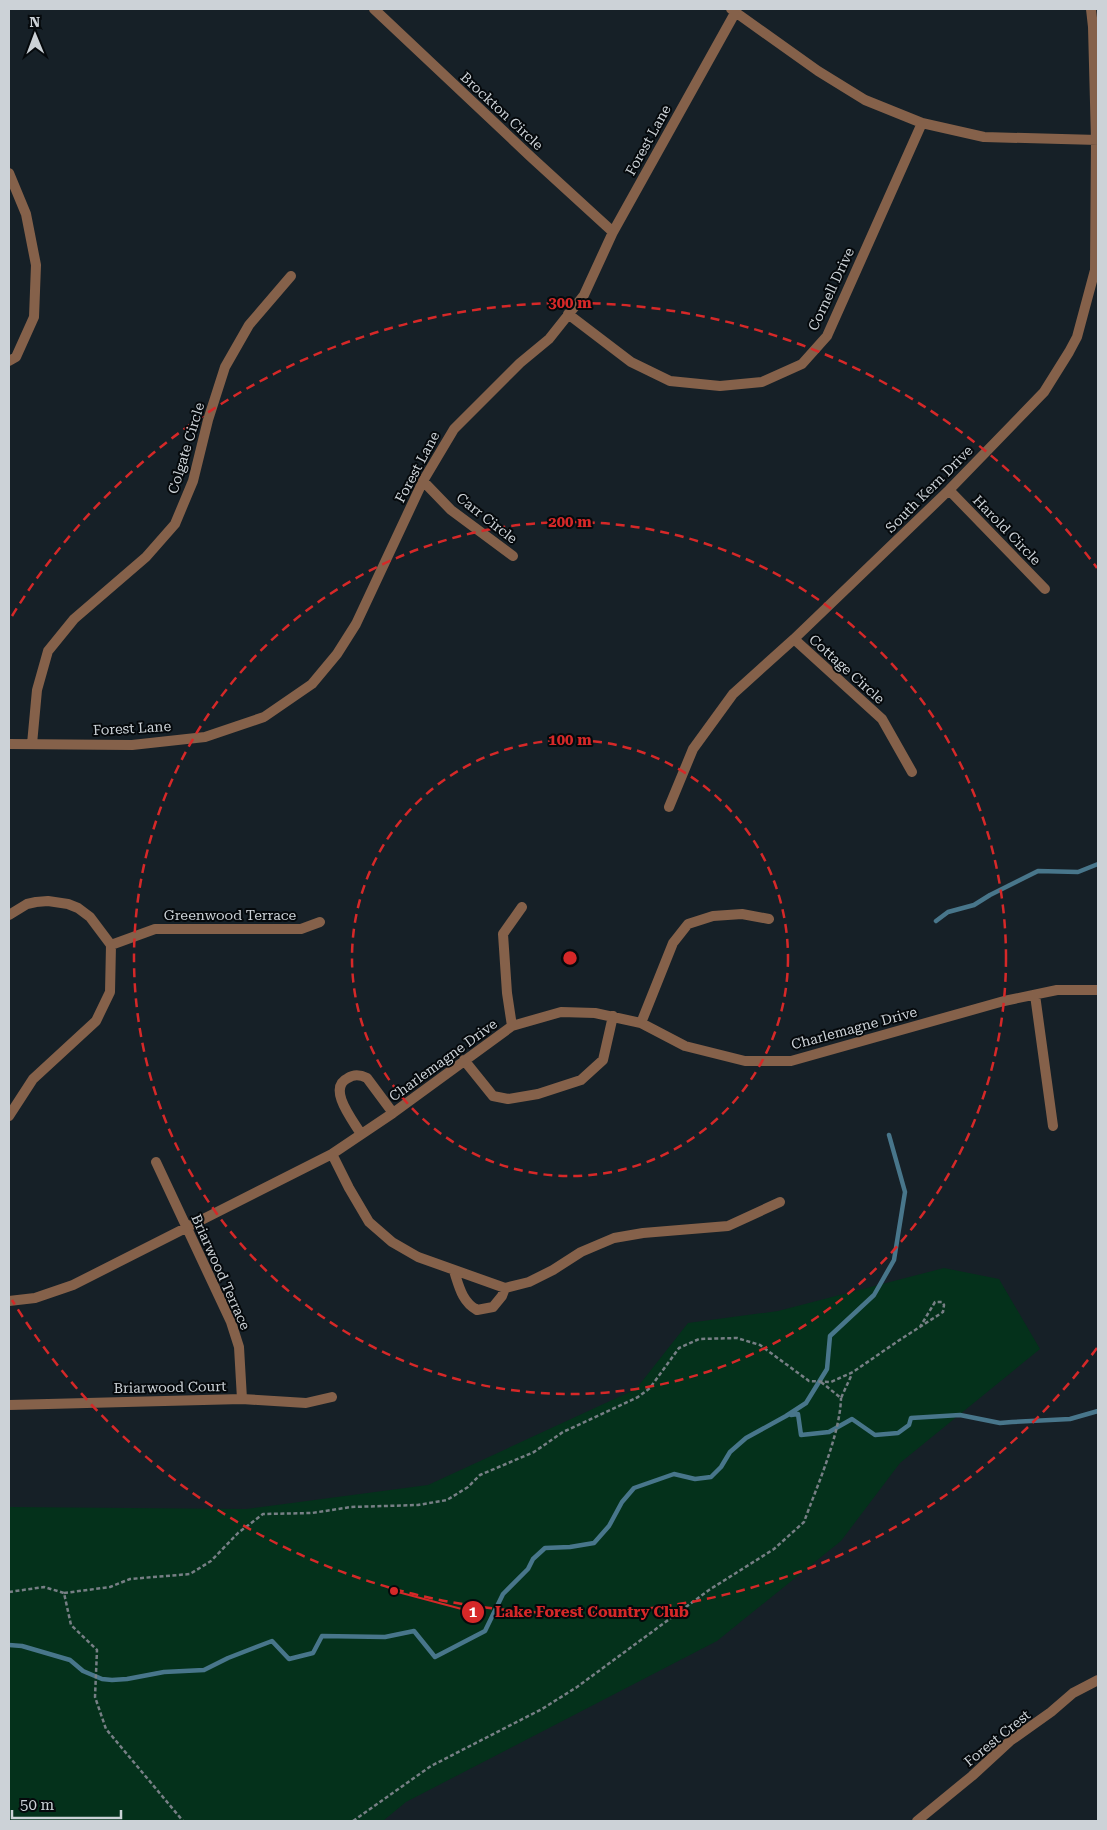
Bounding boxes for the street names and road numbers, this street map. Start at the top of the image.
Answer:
street label: Brockton Circle [458,69,547,153]
street label: Forest Lane [622,102,674,178]
street label: Cornell Drive [805,245,857,333]
street label: Colgate Circle [165,400,208,496]
street label: Forest Lane [392,428,443,505]
street label: South Kern Drive [882,442,976,536]
street label: Carr Circle [453,489,521,547]
street label: Harold Circle [970,492,1044,568]
street label: Cottage Circle [806,631,888,707]
street label: Forest Lane [93,718,172,738]
street label: Greenwood Terrace [164,907,297,923]
street label: Charlemagne Drive [789,1003,919,1052]
street label: Charlemagne Drive [386,1015,500,1105]
street label: Briarwood Terrace [188,1212,254,1332]
street label: Briarwood Court [113,1378,227,1396]
street label: Forest Crest [961,1706,1033,1770]

